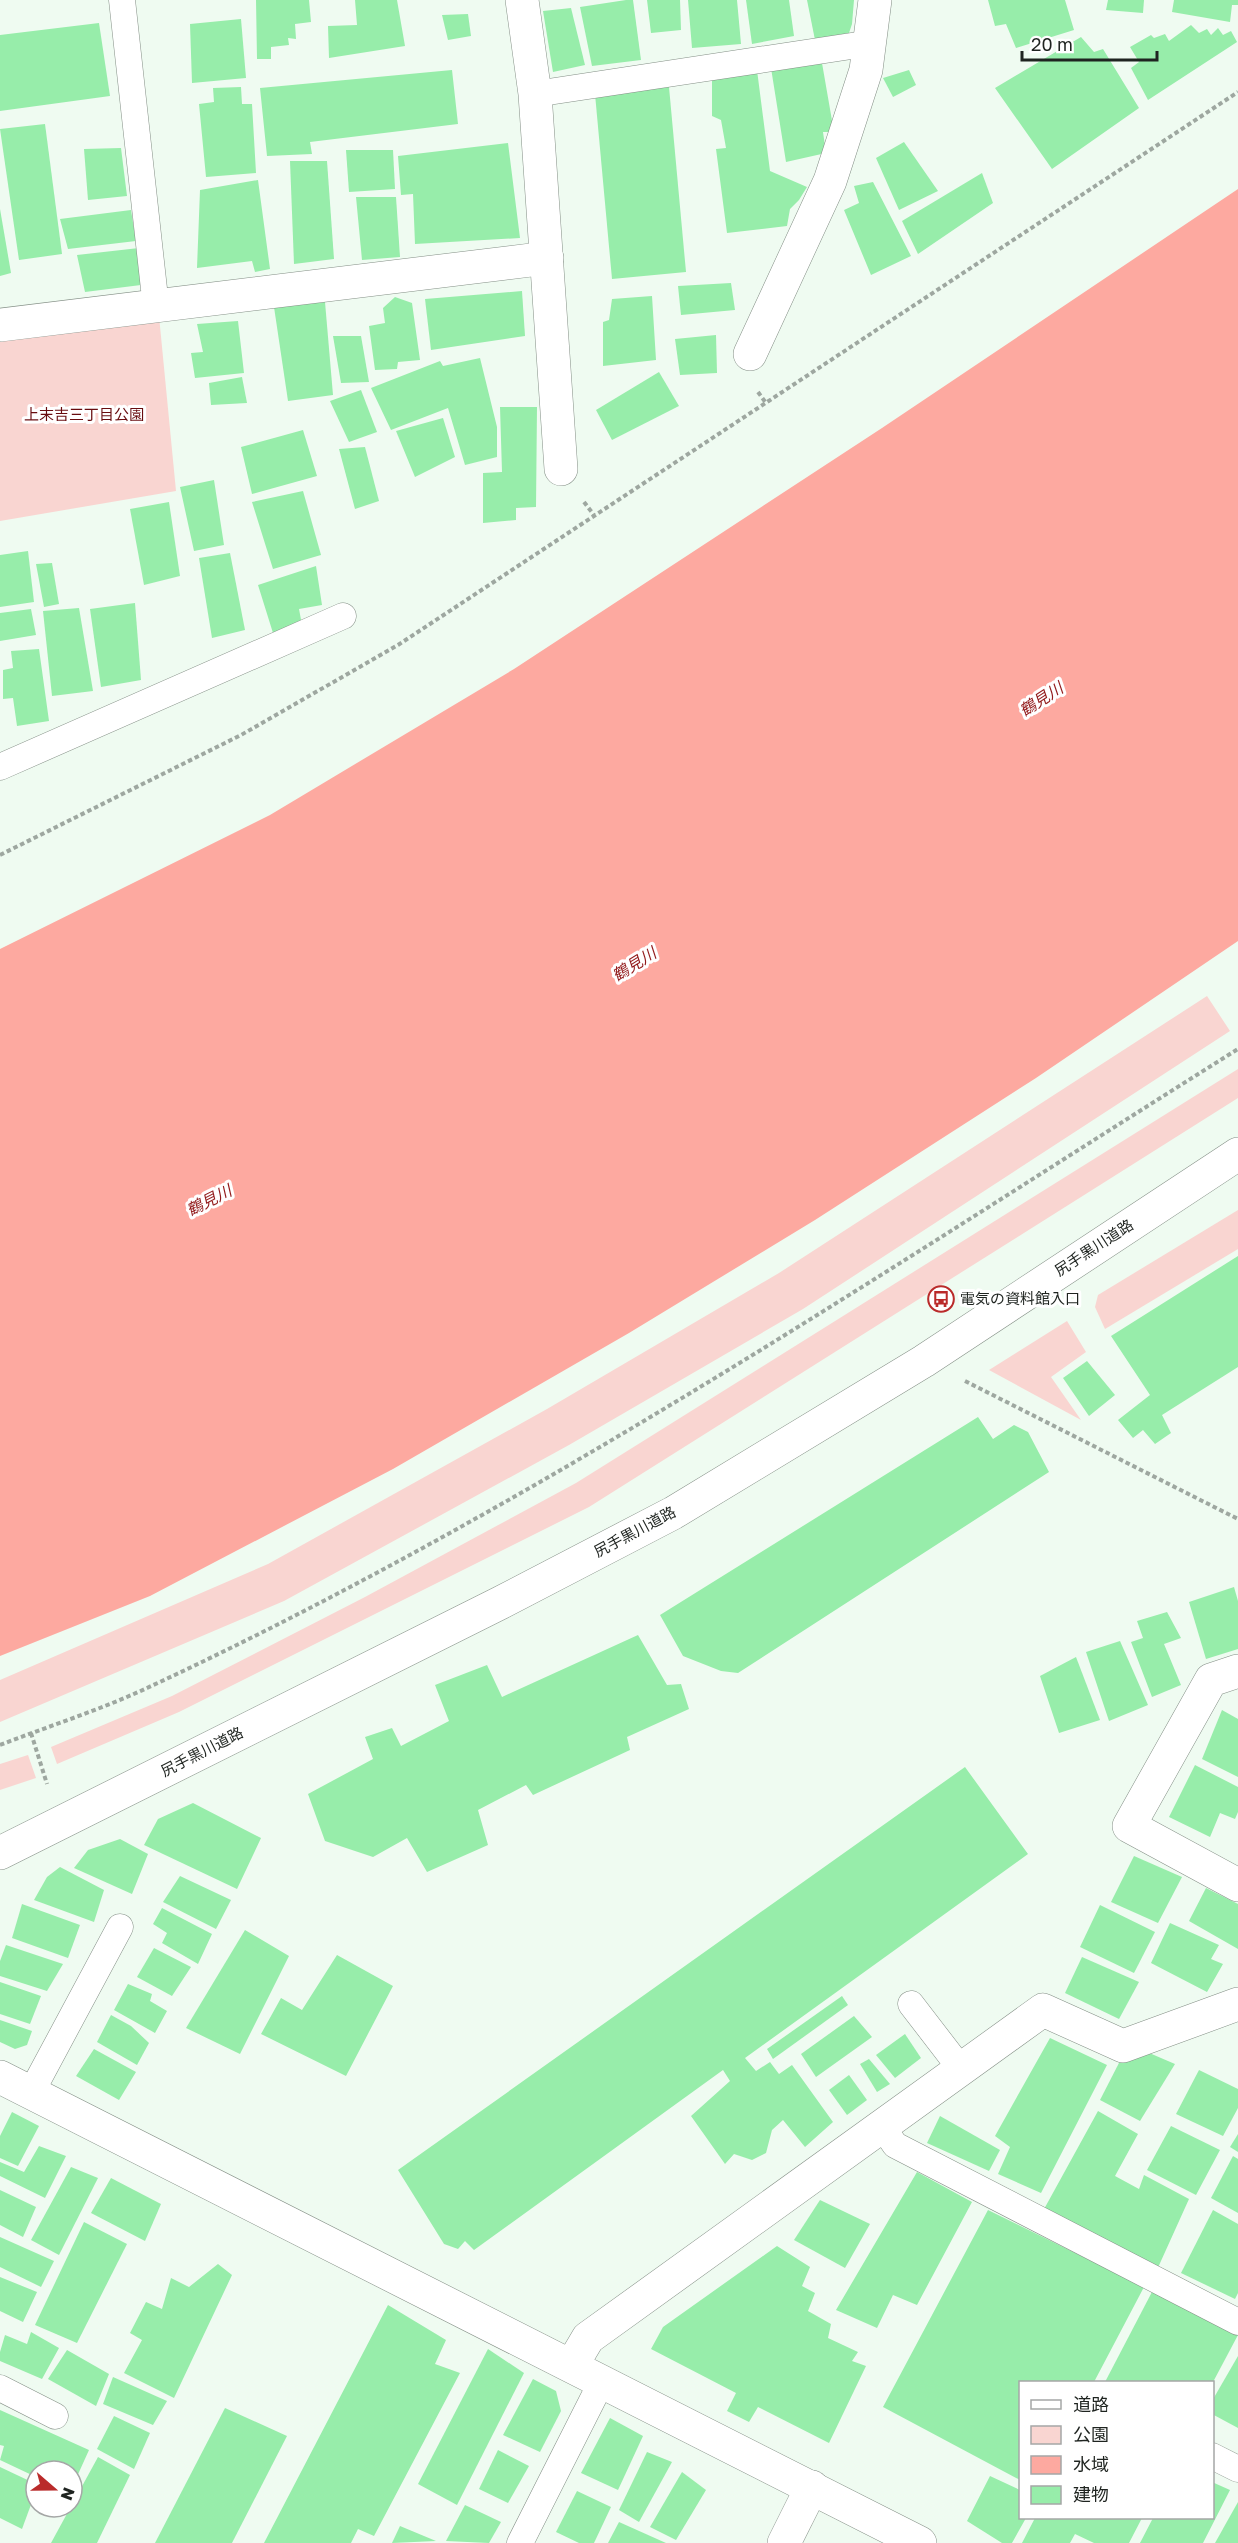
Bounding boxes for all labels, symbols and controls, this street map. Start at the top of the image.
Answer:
scale bar [1022,24,1157,62]
text: 20 m [1031,33,1073,55]
park label: 上末吉三丁目公園 [24,405,144,423]
water label: 鶴見川 [1015,676,1068,720]
water label: 鶴見川 [608,942,661,985]
water label: 鶴見川 [183,1179,237,1220]
street label: 尻手黒川道路 [1051,1215,1136,1279]
bus stop icon: 電気の資料館入口 [926,1284,956,1314]
place label: 電気の資料館入口 [960,1289,1080,1307]
street label: 尻手黒川道路 [591,1502,678,1560]
street label: 尻手黒川道路 [157,1723,246,1780]
legend [1019,2381,1214,2519]
text: 道路 [1073,2393,1109,2415]
text: 公園 [1073,2423,1109,2445]
text: 水域 [1073,2453,1109,2475]
north arrow [24,2459,84,2519]
text: 建物 [1073,2483,1109,2505]
text: N [57,2485,80,2503]

